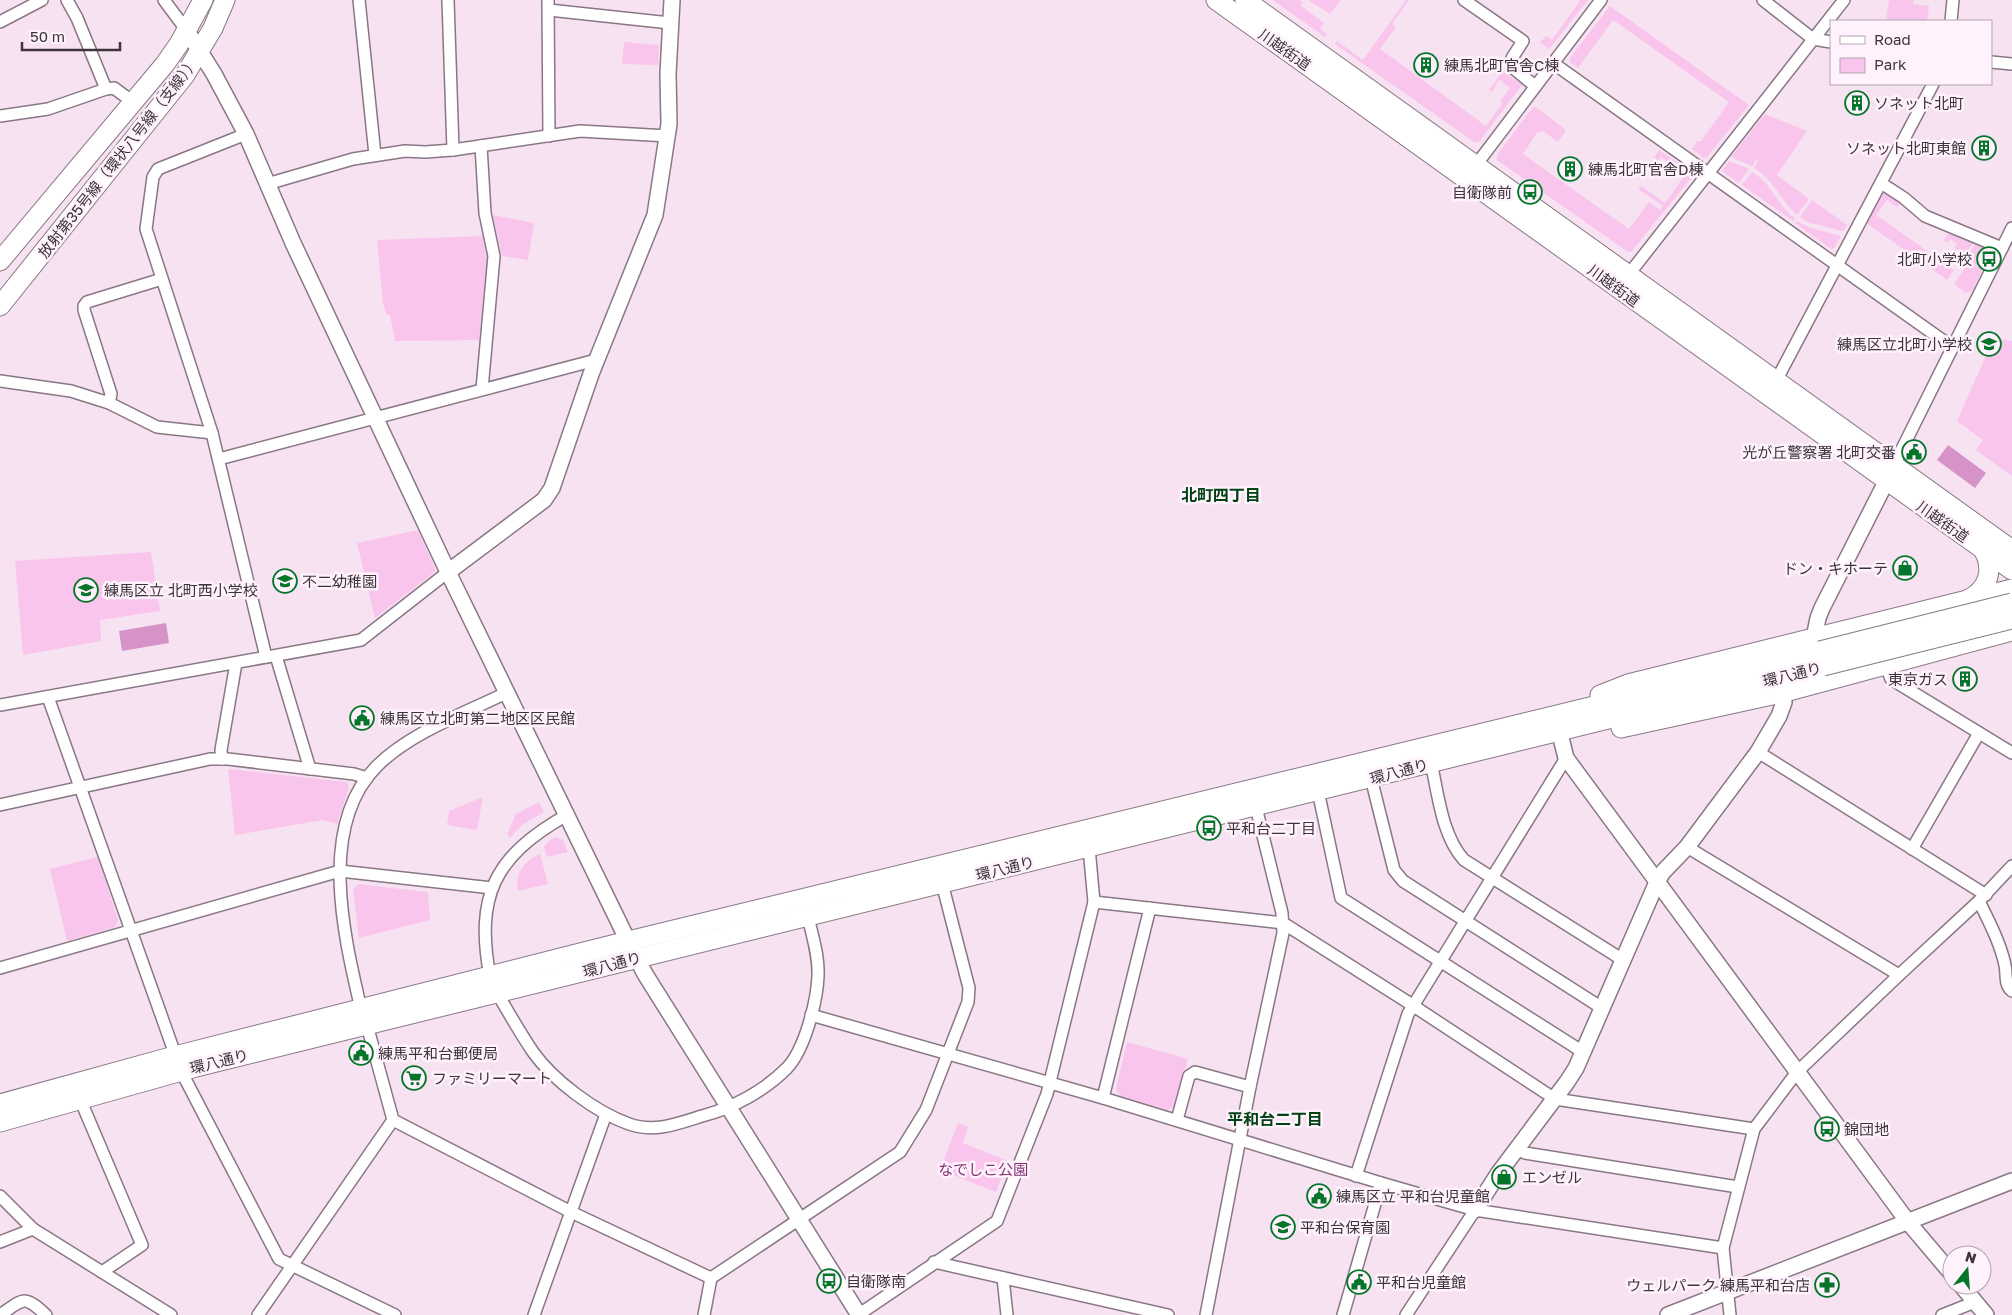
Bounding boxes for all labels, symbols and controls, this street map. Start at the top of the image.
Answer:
scale bar [22,20,120,52]
legend [1830,20,1992,85]
street label: 川越街道 [1255,24,1315,74]
text: 50 m [30,27,65,45]
text: Road [1874,30,1911,48]
building icon: 練馬北町官舎C棟 [1413,52,1439,78]
street label: 放射第35号線（環状八号線（支線）） [34,53,202,261]
text: Park [1874,55,1907,73]
place label: 練馬北町官舎C棟 [1444,56,1559,74]
building icon: ソネット北町 [1844,90,1870,116]
place label: ソネット北町 [1874,94,1964,112]
building icon: ソネット北町東館 [1971,135,1997,161]
place label: ソネット北町東館 [1846,139,1966,157]
building icon: 練馬北町官舎D棟 [1557,156,1583,182]
place label: 練馬北町官舎D棟 [1588,160,1704,178]
bus stop icon: 自衛隊前 [1517,179,1543,205]
place label: 自衛隊前 [1452,183,1512,201]
bus stop icon: 北町小学校 [1976,246,2002,272]
place label: 北町小学校 [1897,250,1972,268]
street label: 川越街道 [1584,260,1644,310]
school or university icon: 練馬区立北町小学校 [1976,331,2002,357]
place label: 練馬区立北町小学校 [1837,335,1972,353]
public building icon: 光が丘警察署 北町交番 [1901,439,1927,465]
place label: 光が丘警察署 北町交番 [1742,443,1896,461]
district label: 北町四丁目 [1181,485,1261,505]
street label: 川越街道 [1913,496,1973,546]
shop icon: ドン・キホーテ [1892,555,1918,581]
place label: ドン・キホーテ [1783,559,1888,577]
school or university icon: 不二幼稚園 [272,568,298,594]
place label: 不二幼稚園 [302,572,377,590]
school or university icon: 練馬区立 北町西小学校 [73,577,99,603]
place label: 練馬区立 北町西小学校 [104,581,258,599]
street label: 環八通り [1761,658,1823,690]
building icon: 東京ガス [1952,666,1978,692]
place label: 東京ガス [1888,670,1948,688]
public building icon: 練馬区立北町第二地区区民館 [349,705,375,731]
place label: 練馬区立北町第二地区区民館 [380,709,575,727]
street label: 環八通り [1368,755,1430,787]
bus stop icon: 平和台二丁目 [1196,815,1222,841]
place label: 平和台二丁目 [1226,819,1316,837]
street label: 環八通り [974,852,1036,884]
street label: 環八通り [581,948,643,980]
public building icon: 練馬平和台郵便局 [348,1040,374,1066]
place label: 練馬平和台郵便局 [378,1044,498,1062]
street label: 環八通り [188,1045,250,1077]
supermarket icon: ファミリーマート [401,1065,427,1091]
place label: ファミリーマート [432,1069,552,1087]
district label: 平和台二丁目 [1227,1109,1323,1129]
bus stop icon: 錦団地 [1814,1116,1840,1142]
place label: 錦団地 [1844,1120,1889,1138]
park label: なでしこ公園 [938,1160,1028,1178]
shop icon: エンゼル [1491,1164,1517,1190]
place label: エンゼル [1522,1168,1582,1186]
public building icon: 練馬区立 平和台児童館 [1306,1183,1332,1209]
place label: 練馬区立 平和台児童館 [1336,1187,1490,1205]
school or university icon: 平和台保育園 [1270,1214,1296,1240]
place label: 平和台保育園 [1300,1218,1390,1236]
north arrow [1942,1245,1992,1295]
text: N [1963,1247,1979,1267]
bus stop icon: 自衛隊南 [816,1268,842,1294]
public building icon: 平和台児童館 [1346,1269,1372,1295]
place label: 自衛隊南 [846,1272,906,1290]
pharmacy icon: ウェルパーク 練馬平和台店 [1814,1272,1840,1298]
place label: 平和台児童館 [1376,1273,1466,1291]
place label: ウェルパーク 練馬平和台店 [1626,1276,1810,1294]

